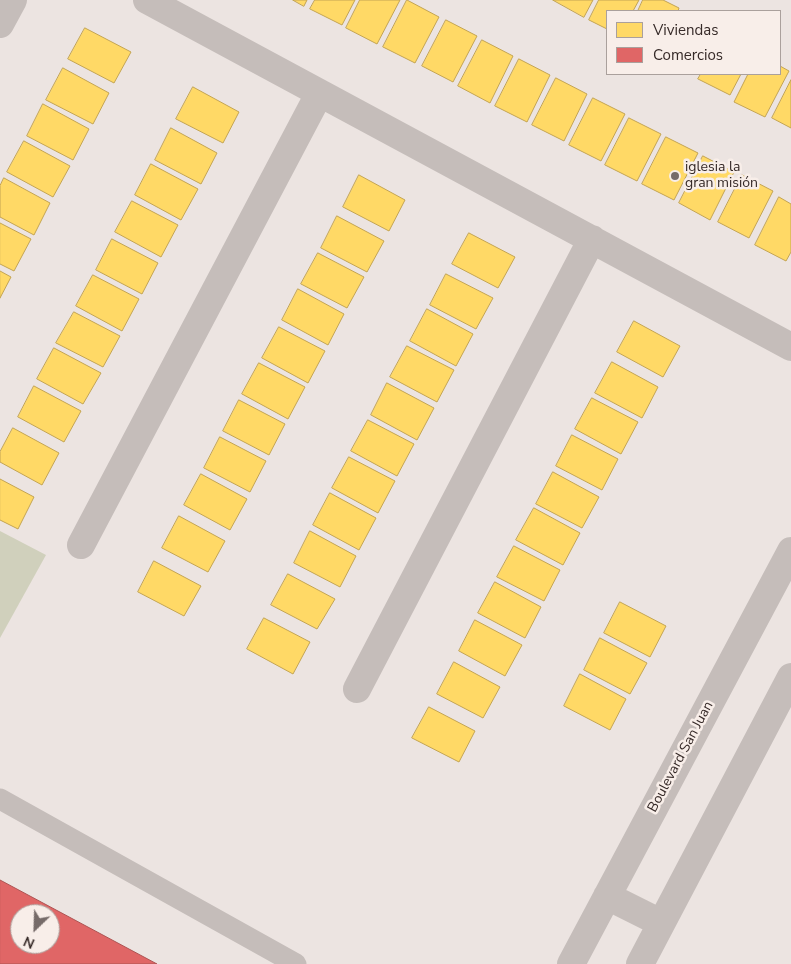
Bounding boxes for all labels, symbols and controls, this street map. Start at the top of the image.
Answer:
legend [606,10,781,75]
text: Viviendas [653,20,718,40]
text: Comercios [653,45,723,65]
place label: iglesia la gran misión [685,160,758,192]
marker: iglesia la gran misión [669,170,681,182]
street label: Boulevard San Juan [645,699,717,815]
north arrow [10,904,60,954]
text: N [20,931,38,953]

